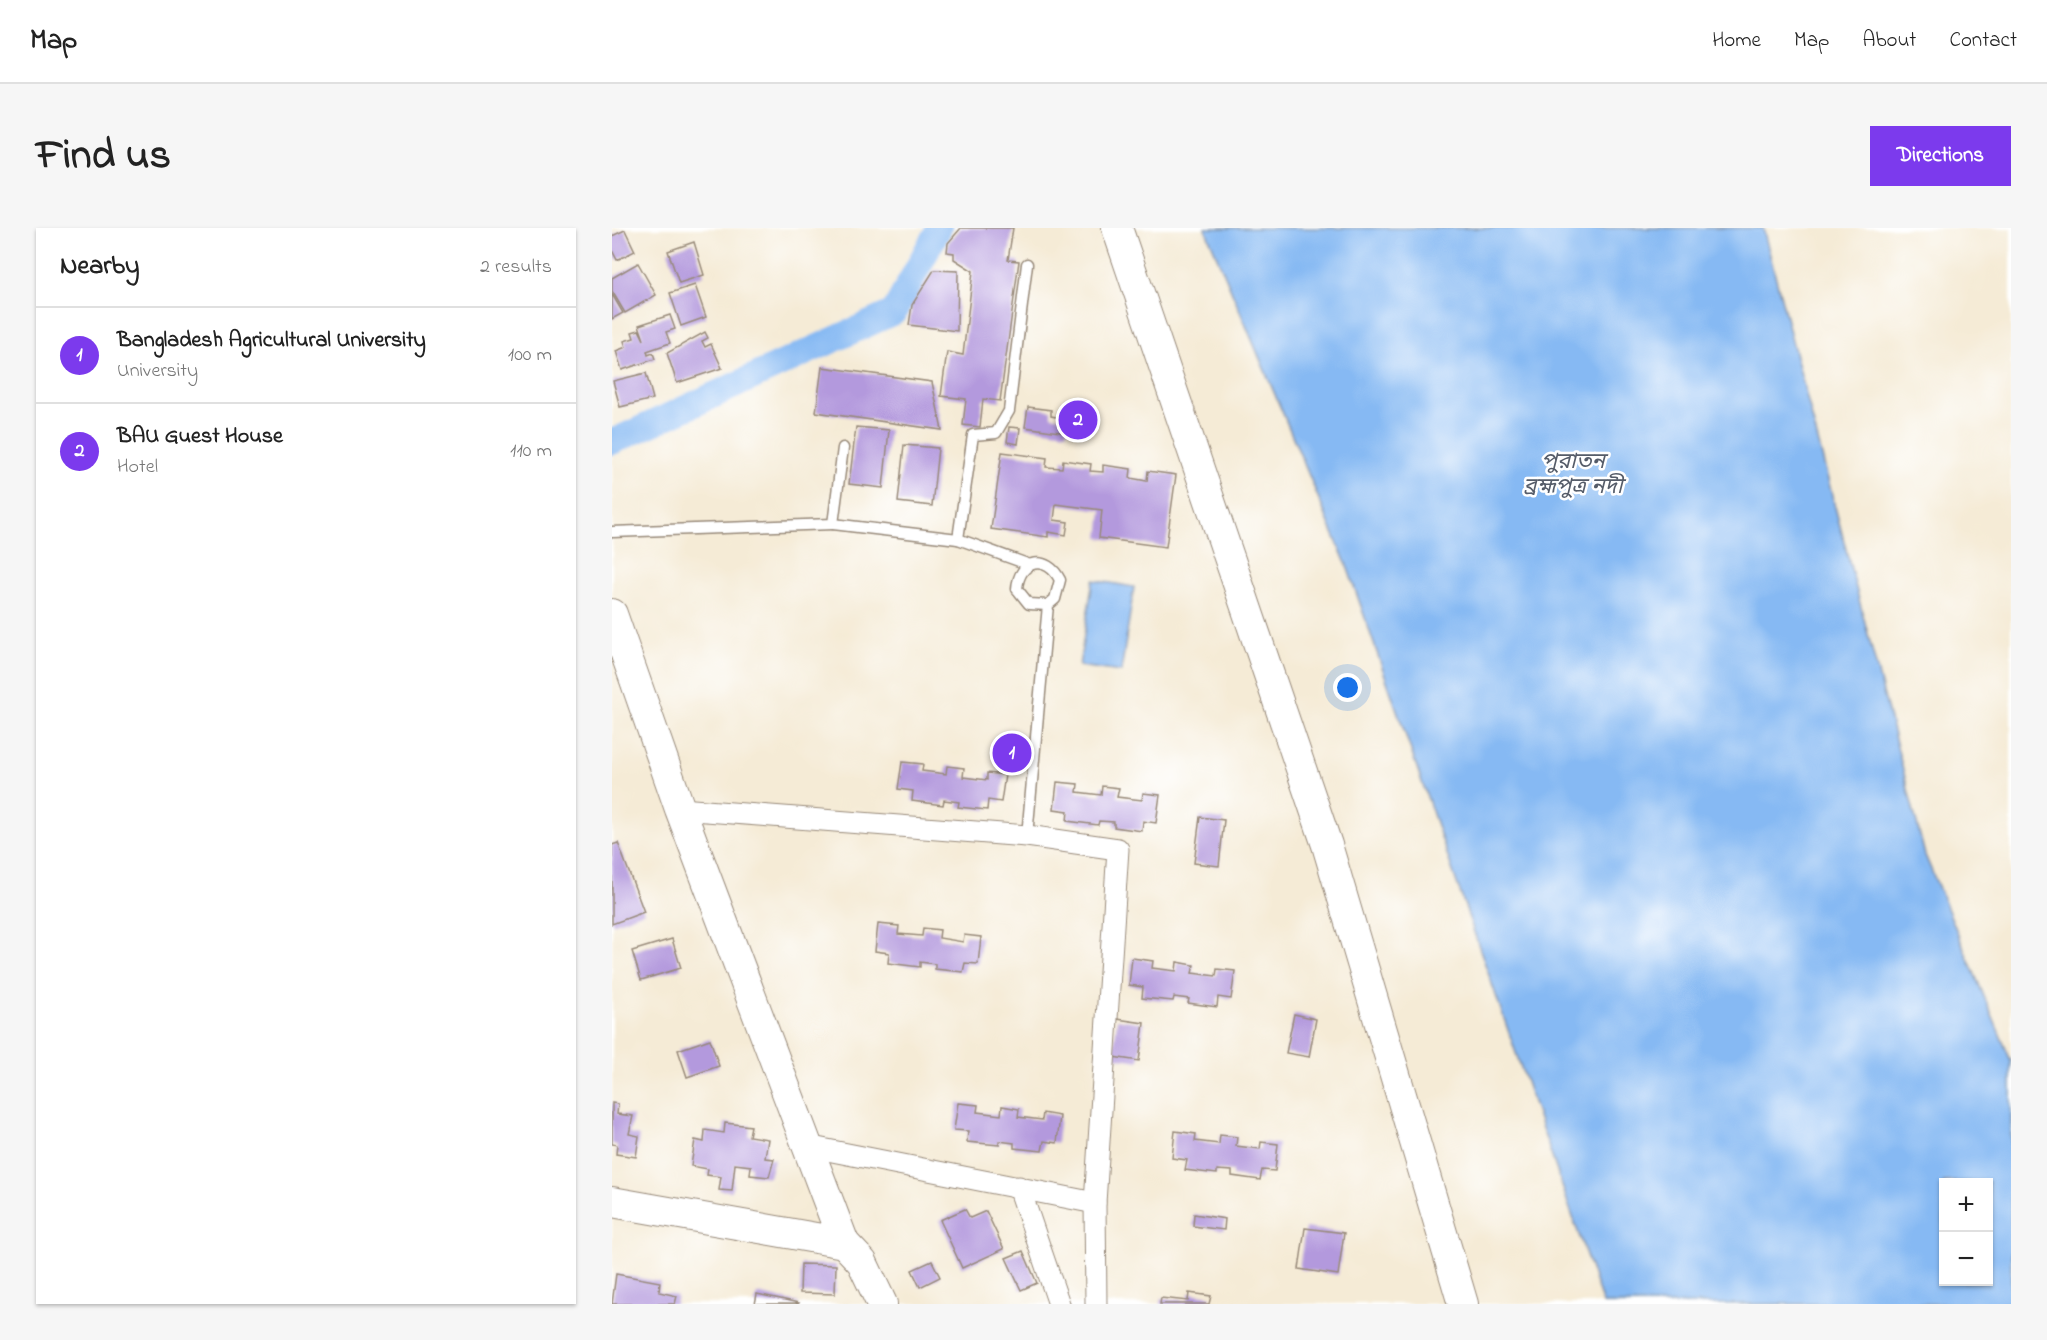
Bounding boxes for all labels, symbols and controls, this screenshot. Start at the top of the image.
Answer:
text: Map [30,21,77,62]
text: Home [1712,26,1761,56]
text: Map [1794,26,1829,56]
text: About [1862,26,1916,56]
text: Contact [1949,26,2017,56]
text: Find us [36,126,171,187]
button: Directions [1870,126,2011,186]
text: Nearby [60,248,139,286]
text: 2 results [480,253,552,282]
text: Bangladesh Agricultural University [117,325,426,357]
text: 1 [76,341,83,370]
text: 100 m [508,341,552,370]
text: University [117,357,198,386]
pin: 2 [1058,398,1098,442]
text: BAU Guest House [117,421,283,453]
text: 2 [75,437,84,466]
text: 110 m [510,437,552,466]
water label: পুরাতন ব্রহ্মপুত্র নদী [1524,447,1627,504]
text: Hotel [117,453,158,482]
your location [1333,673,1362,702]
pin: 1 [992,730,1032,776]
map controls [1939,1178,1993,1286]
button: + [1939,1178,1993,1232]
button: − [1939,1232,1993,1286]

